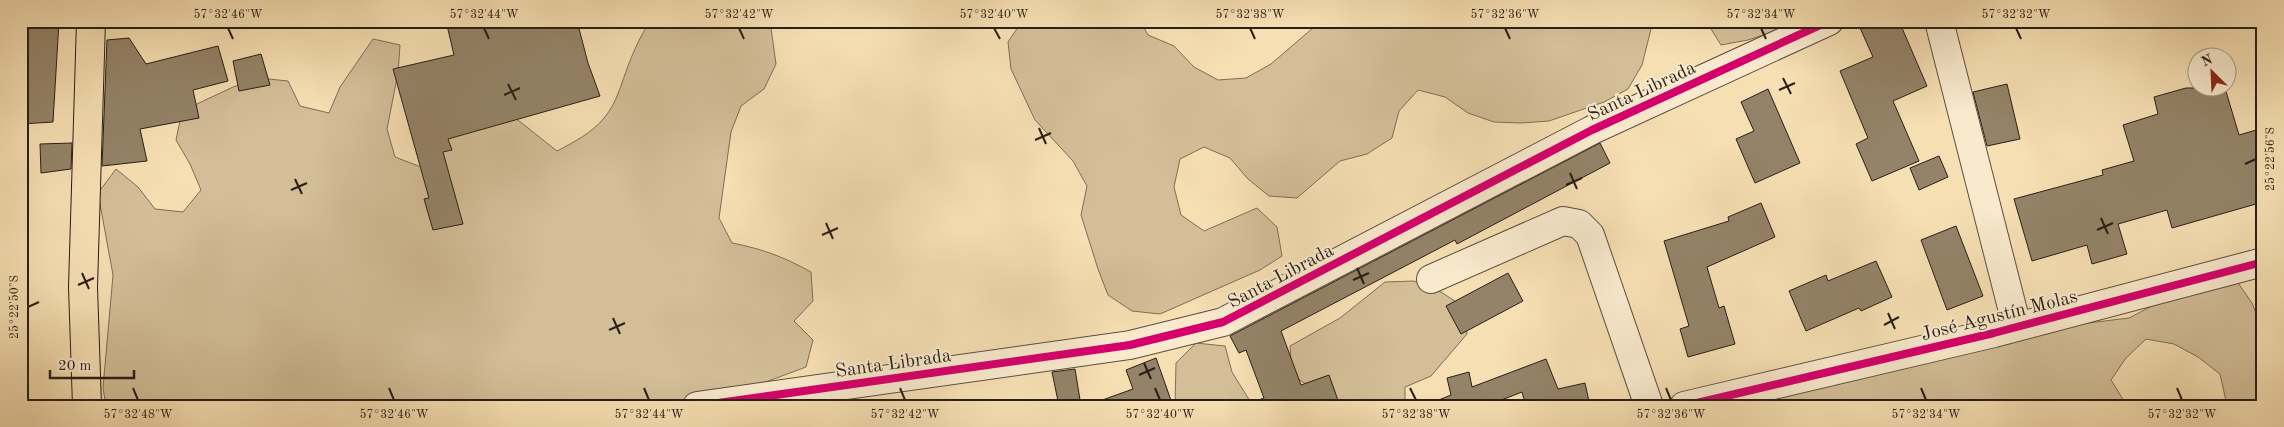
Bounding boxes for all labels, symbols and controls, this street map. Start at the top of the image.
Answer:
text: 57°32'46"W [193,8,263,21]
text: 57°32'44"W [449,8,519,21]
text: 57°32'42"W [704,8,774,21]
text: 57°32'40"W [959,8,1029,21]
text: 57°32'38"W [1215,8,1285,21]
text: 57°32'36"W [1470,8,1540,21]
text: 57°32'34"W [1726,8,1796,21]
text: 57°32'32"W [1981,8,2051,21]
north arrow [2186,48,2236,98]
text: N [2199,52,2215,70]
street label: Santa Librada [1585,59,1700,126]
text: 25°22'56"S [2264,127,2277,191]
street label: Santa Librada [1225,241,1338,313]
text: 25°22'50"S [8,275,21,339]
street label: José Agustín Molas [1919,288,2080,345]
scale bar [50,347,134,379]
street label: Santa Librada [834,347,953,382]
text: 20 m [58,359,92,374]
text: 57°32'48"W [103,408,173,421]
text: 57°32'46"W [359,408,429,421]
text: 57°32'44"W [614,408,684,421]
text: 57°32'42"W [870,408,940,421]
text: 57°32'40"W [1125,408,1195,421]
text: 57°32'38"W [1381,408,1451,421]
text: 57°32'36"W [1636,408,1706,421]
text: 57°32'34"W [1891,408,1961,421]
text: 57°32'32"W [2147,408,2217,421]

